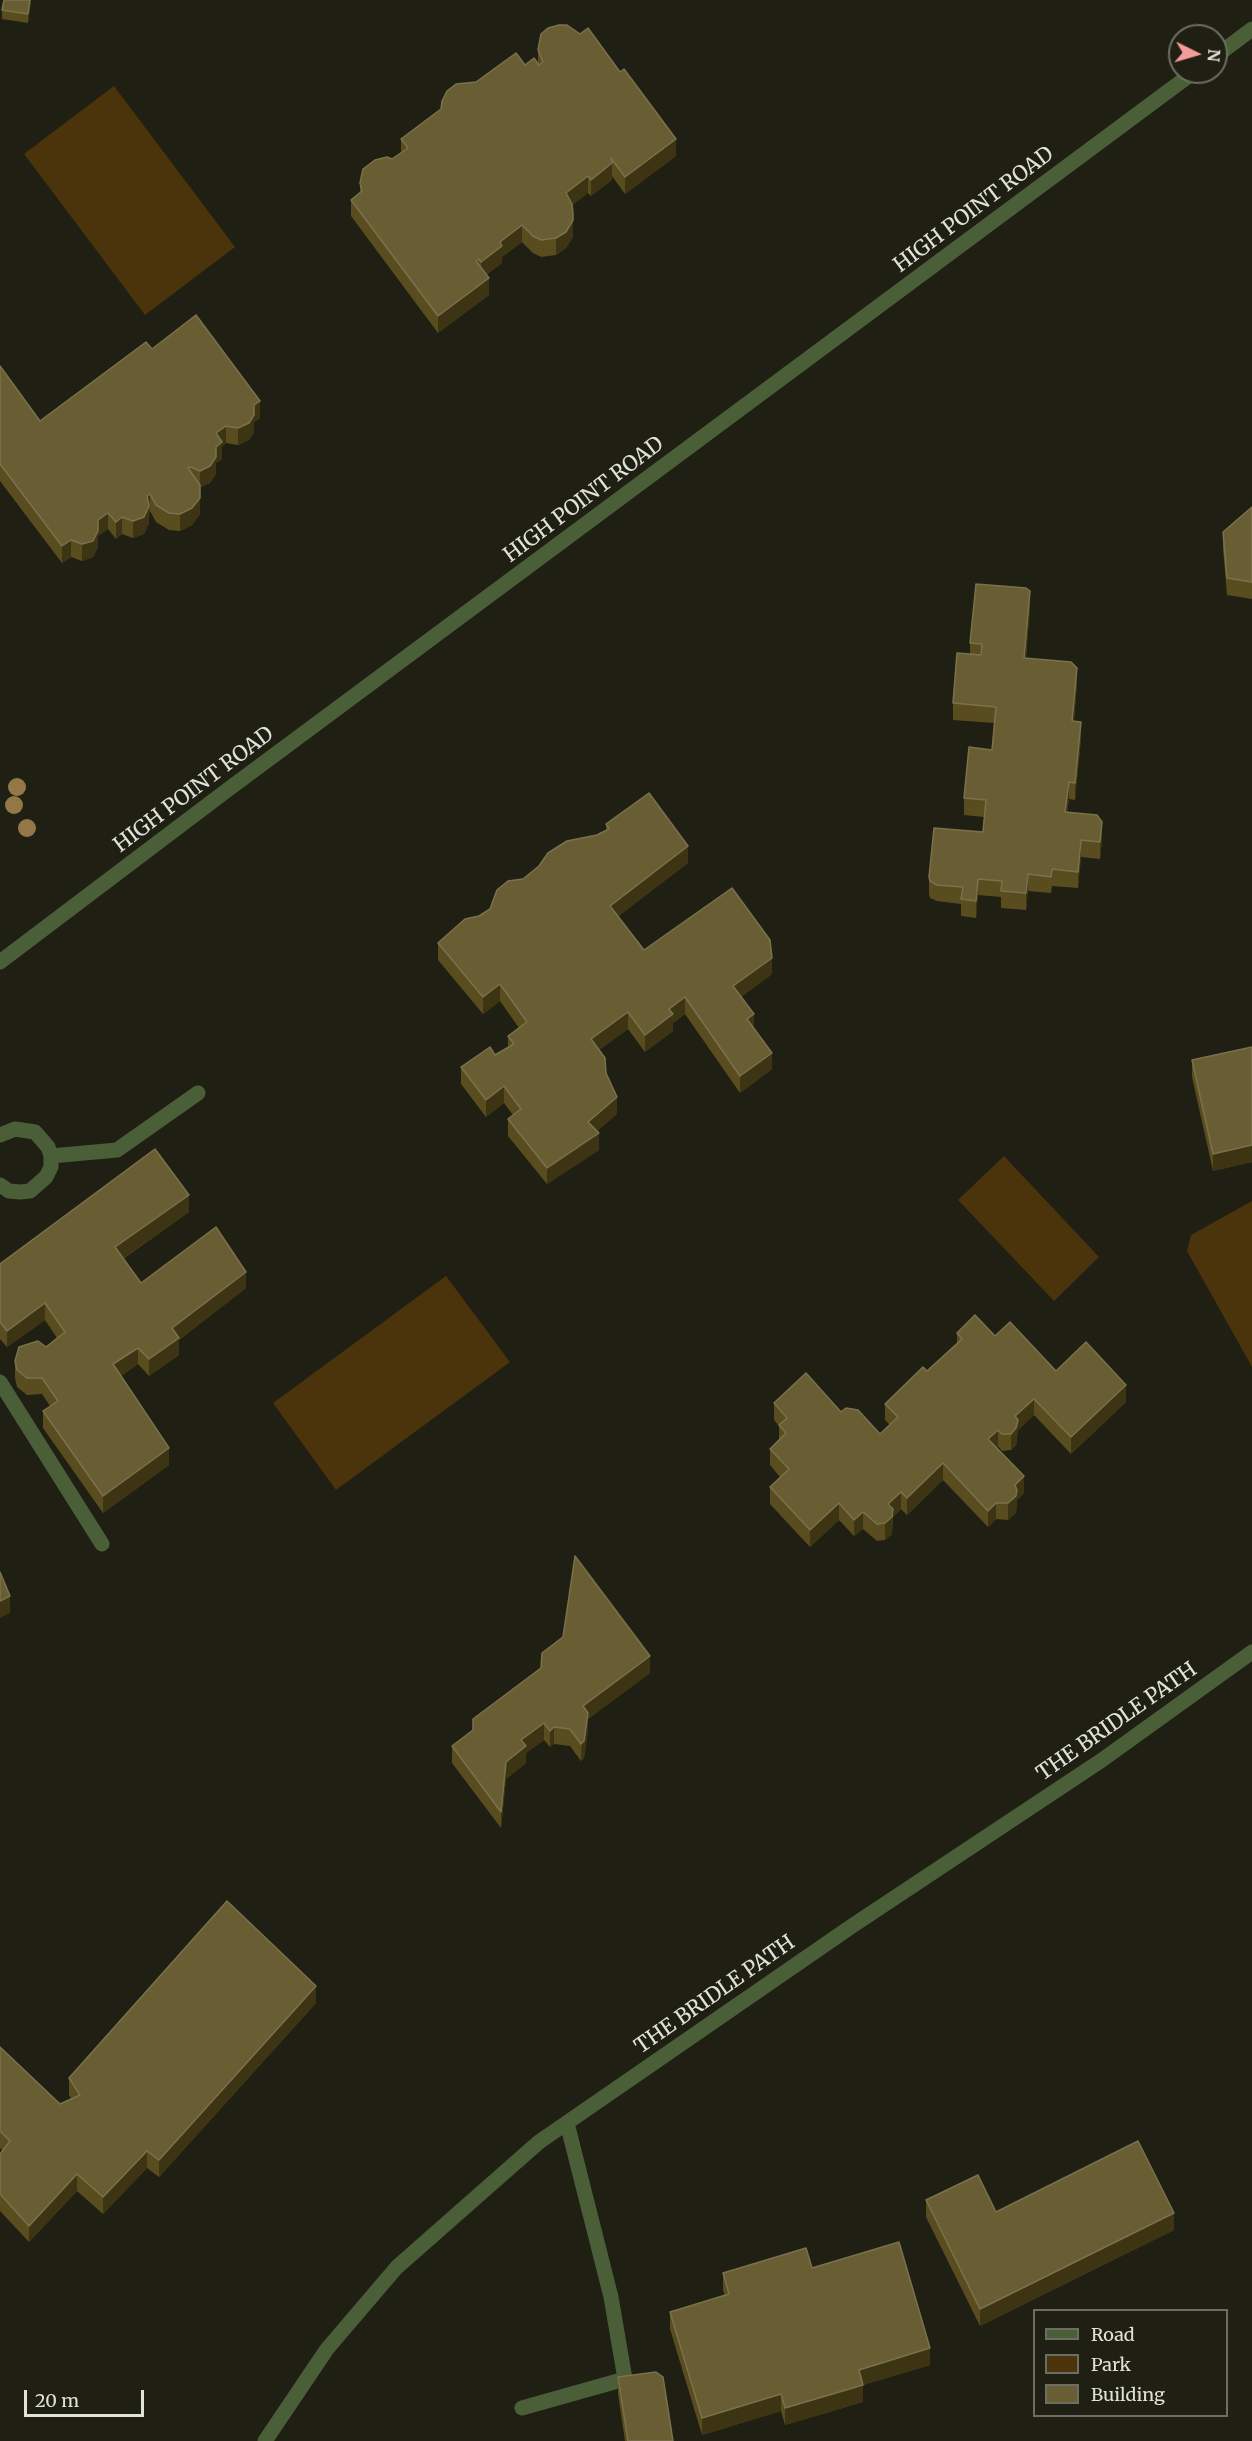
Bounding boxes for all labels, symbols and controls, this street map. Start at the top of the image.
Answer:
north arrow [1168,24,1228,84]
text: N [1203,48,1224,63]
street label: HIGH POINT ROAD [889,142,1059,278]
street label: HIGH POINT ROAD [499,432,669,568]
street label: HIGH POINT ROAD [109,722,279,858]
street label: THE BRIDLE PATH [1032,1657,1202,1787]
street label: THE BRIDLE PATH [630,1930,800,2060]
legend [1033,2309,1228,2417]
text: Road [1091,2323,1135,2346]
text: Park [1091,2353,1131,2376]
scale bar [27,2378,147,2416]
text: Building [1091,2383,1165,2406]
text: 20 m [35,2389,79,2412]

